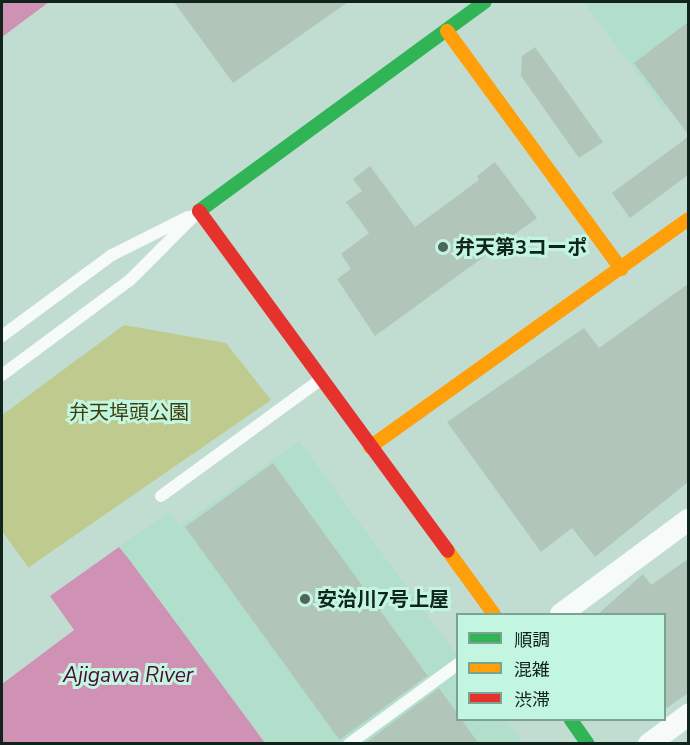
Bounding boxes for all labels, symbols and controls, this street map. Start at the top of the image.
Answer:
place label: 弁天第3コーポ [455,235,587,259]
marker: 弁天第3コーポ [436,240,450,254]
park label: 弁天埠頭公園 [69,400,189,424]
place label: 安治川7号上屋 [317,587,449,611]
marker: 安治川7号上屋 [298,592,312,606]
legend [456,613,666,721]
text: 順調 [514,628,550,652]
text: 混雑 [514,658,550,682]
water label: Ajigawa River [63,662,193,688]
text: 渋滞 [514,688,550,712]

